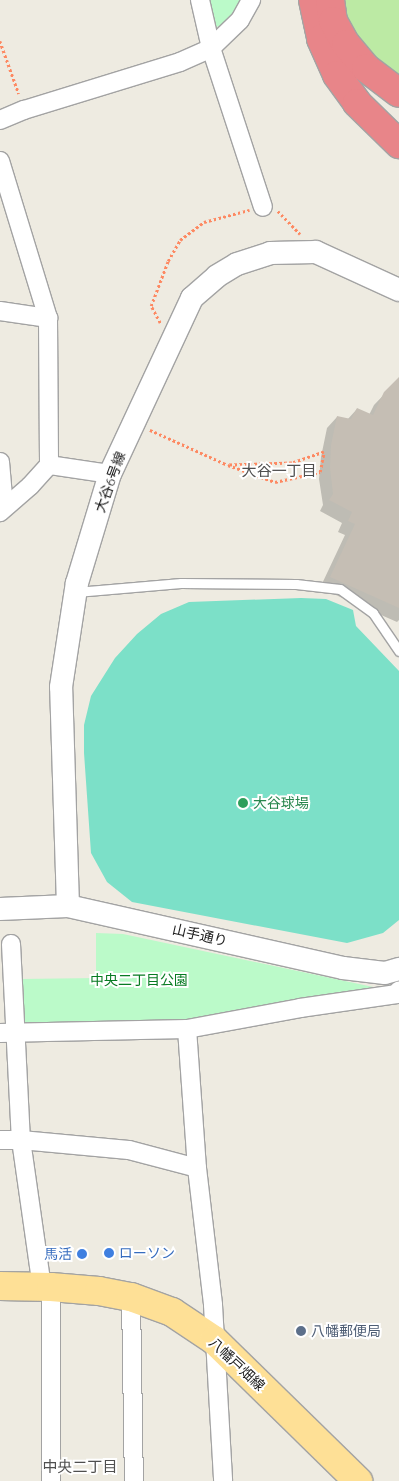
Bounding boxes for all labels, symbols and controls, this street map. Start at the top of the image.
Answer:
street label: 大谷6号線 [91,449,129,515]
district label: 大谷一丁目 [242,462,316,480]
place label: 大谷球場 [253,795,309,811]
marker: 大谷球場 [237,797,249,809]
street label: 山手通り [171,921,229,949]
park label: 中央二丁目公園 [90,972,188,988]
place label: ローソン [119,1245,175,1261]
place label: 馬活 [44,1246,72,1262]
marker: ローソン [103,1247,115,1259]
marker: 馬活 [76,1248,88,1260]
place label: 八幡郵便局 [311,1323,381,1339]
marker: 八幡郵便局 [295,1325,307,1337]
street label: 八幡戸畑線 [206,1334,268,1394]
district label: 中央二丁目 [43,1458,117,1476]

